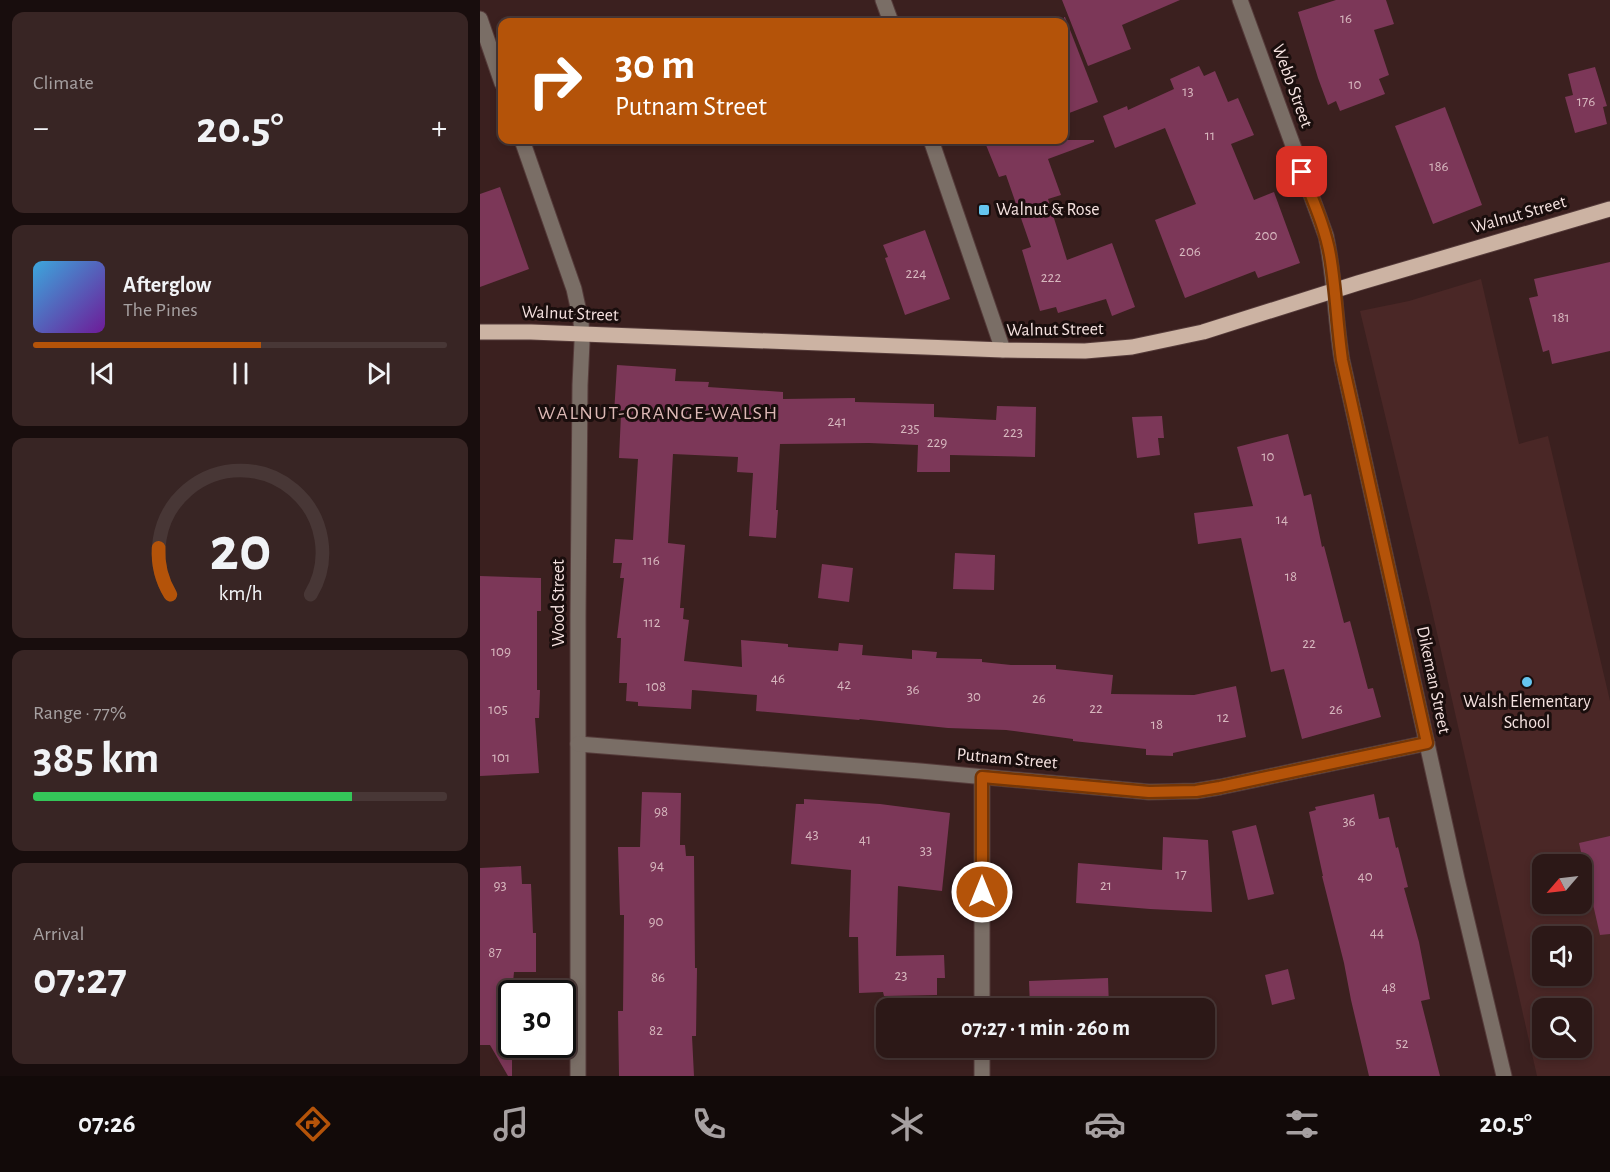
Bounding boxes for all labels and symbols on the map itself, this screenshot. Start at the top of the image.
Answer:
house number: 16 [1340,11,1352,26]
street label: Webb Street [1269,42,1315,130]
house number: 10 [1348,77,1362,92]
house number: 13 [1182,84,1194,99]
house number: 176 [1577,94,1595,109]
house number: 11 [1205,128,1215,143]
pin [1276,146,1327,197]
house number: 186 [1429,159,1449,174]
street label: Walnut Street [1470,193,1569,237]
place label: Walnut & Rose [996,201,1100,219]
marker: Walnut & Rose [977,203,991,217]
house number: 200 [1255,228,1277,243]
house number: 206 [1179,244,1201,259]
house number: 224 [906,266,926,281]
house number: 222 [1041,270,1061,285]
street label: Walnut Street [521,303,619,325]
house number: 181 [1552,310,1570,325]
street label: Walnut Street [1006,320,1104,340]
district label: WALNUT-ORANGE-WALSH [537,403,779,423]
house number: 241 [827,414,847,429]
house number: 235 [900,421,920,436]
house number: 223 [1003,425,1023,440]
house number: 229 [927,435,947,450]
house number: 10 [1261,449,1275,464]
house number: 14 [1276,512,1288,527]
house number: 116 [642,553,660,568]
street label: Wood Street [550,559,568,647]
house number: 18 [1285,569,1297,584]
house number: 112 [643,615,661,630]
street label: Dikeman Street [1413,625,1453,736]
house number: 22 [1302,636,1316,651]
house number: 109 [491,644,511,659]
house number: 46 [771,671,785,686]
marker: Walsh Elementary School [1520,675,1534,689]
house number: 42 [837,677,851,692]
house number: 108 [646,679,666,694]
house number: 36 [906,682,920,697]
house number: 30 [967,689,981,704]
house number: 26 [1032,691,1046,706]
place label: Walsh Elementary School [1463,693,1591,732]
house number: 22 [1089,701,1103,716]
house number: 105 [488,702,508,717]
house number: 26 [1329,702,1343,717]
house number: 12 [1217,710,1229,725]
house number: 18 [1151,717,1163,732]
street label: Putnam Street [956,746,1058,772]
house number: 101 [492,750,510,765]
house number: 98 [654,804,668,819]
house number: 36 [1342,814,1356,829]
house number: 43 [805,827,819,842]
house number: 41 [859,832,871,847]
house number: 33 [920,843,932,858]
north arrow [1532,854,1592,914]
house number: 94 [650,858,664,873]
position arrow [950,860,1014,924]
house number: 17 [1175,867,1187,882]
house number: 40 [1357,869,1373,884]
house number: 93 [493,878,507,893]
house number: 21 [1100,878,1112,893]
house number: 90 [649,914,664,929]
house number: 44 [1370,925,1384,940]
house number: 87 [488,945,502,960]
house number: 23 [894,968,908,983]
house number: 86 [651,970,665,985]
speed limit sign: 30 [498,980,576,1058]
house number: 48 [1382,980,1396,995]
house number: 82 [649,1023,663,1038]
house number: 52 [1395,1036,1409,1051]

